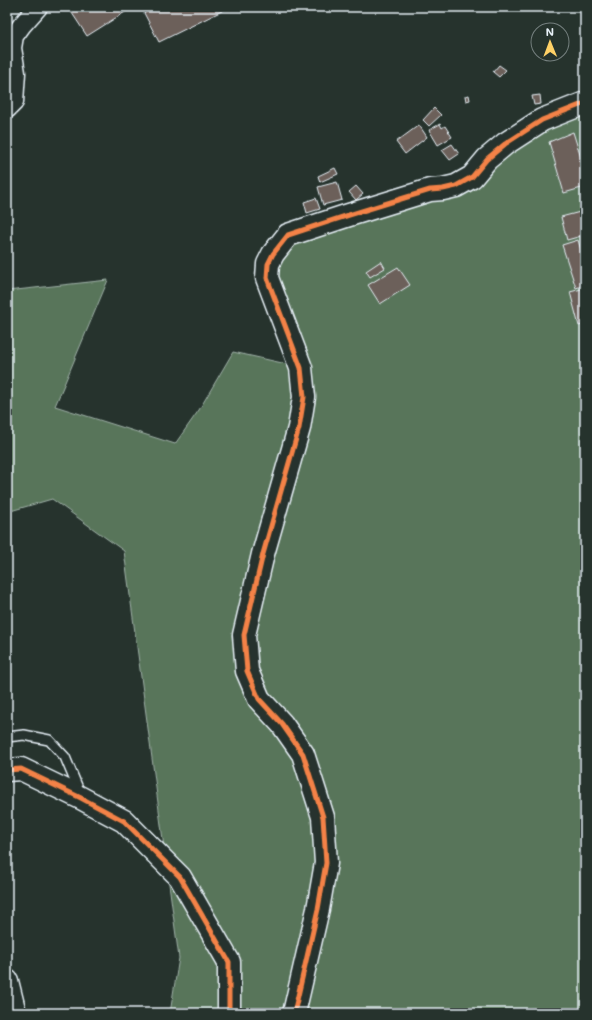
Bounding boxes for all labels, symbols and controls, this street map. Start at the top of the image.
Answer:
north arrow [530,22,570,62]
text: N [546,24,554,39]

